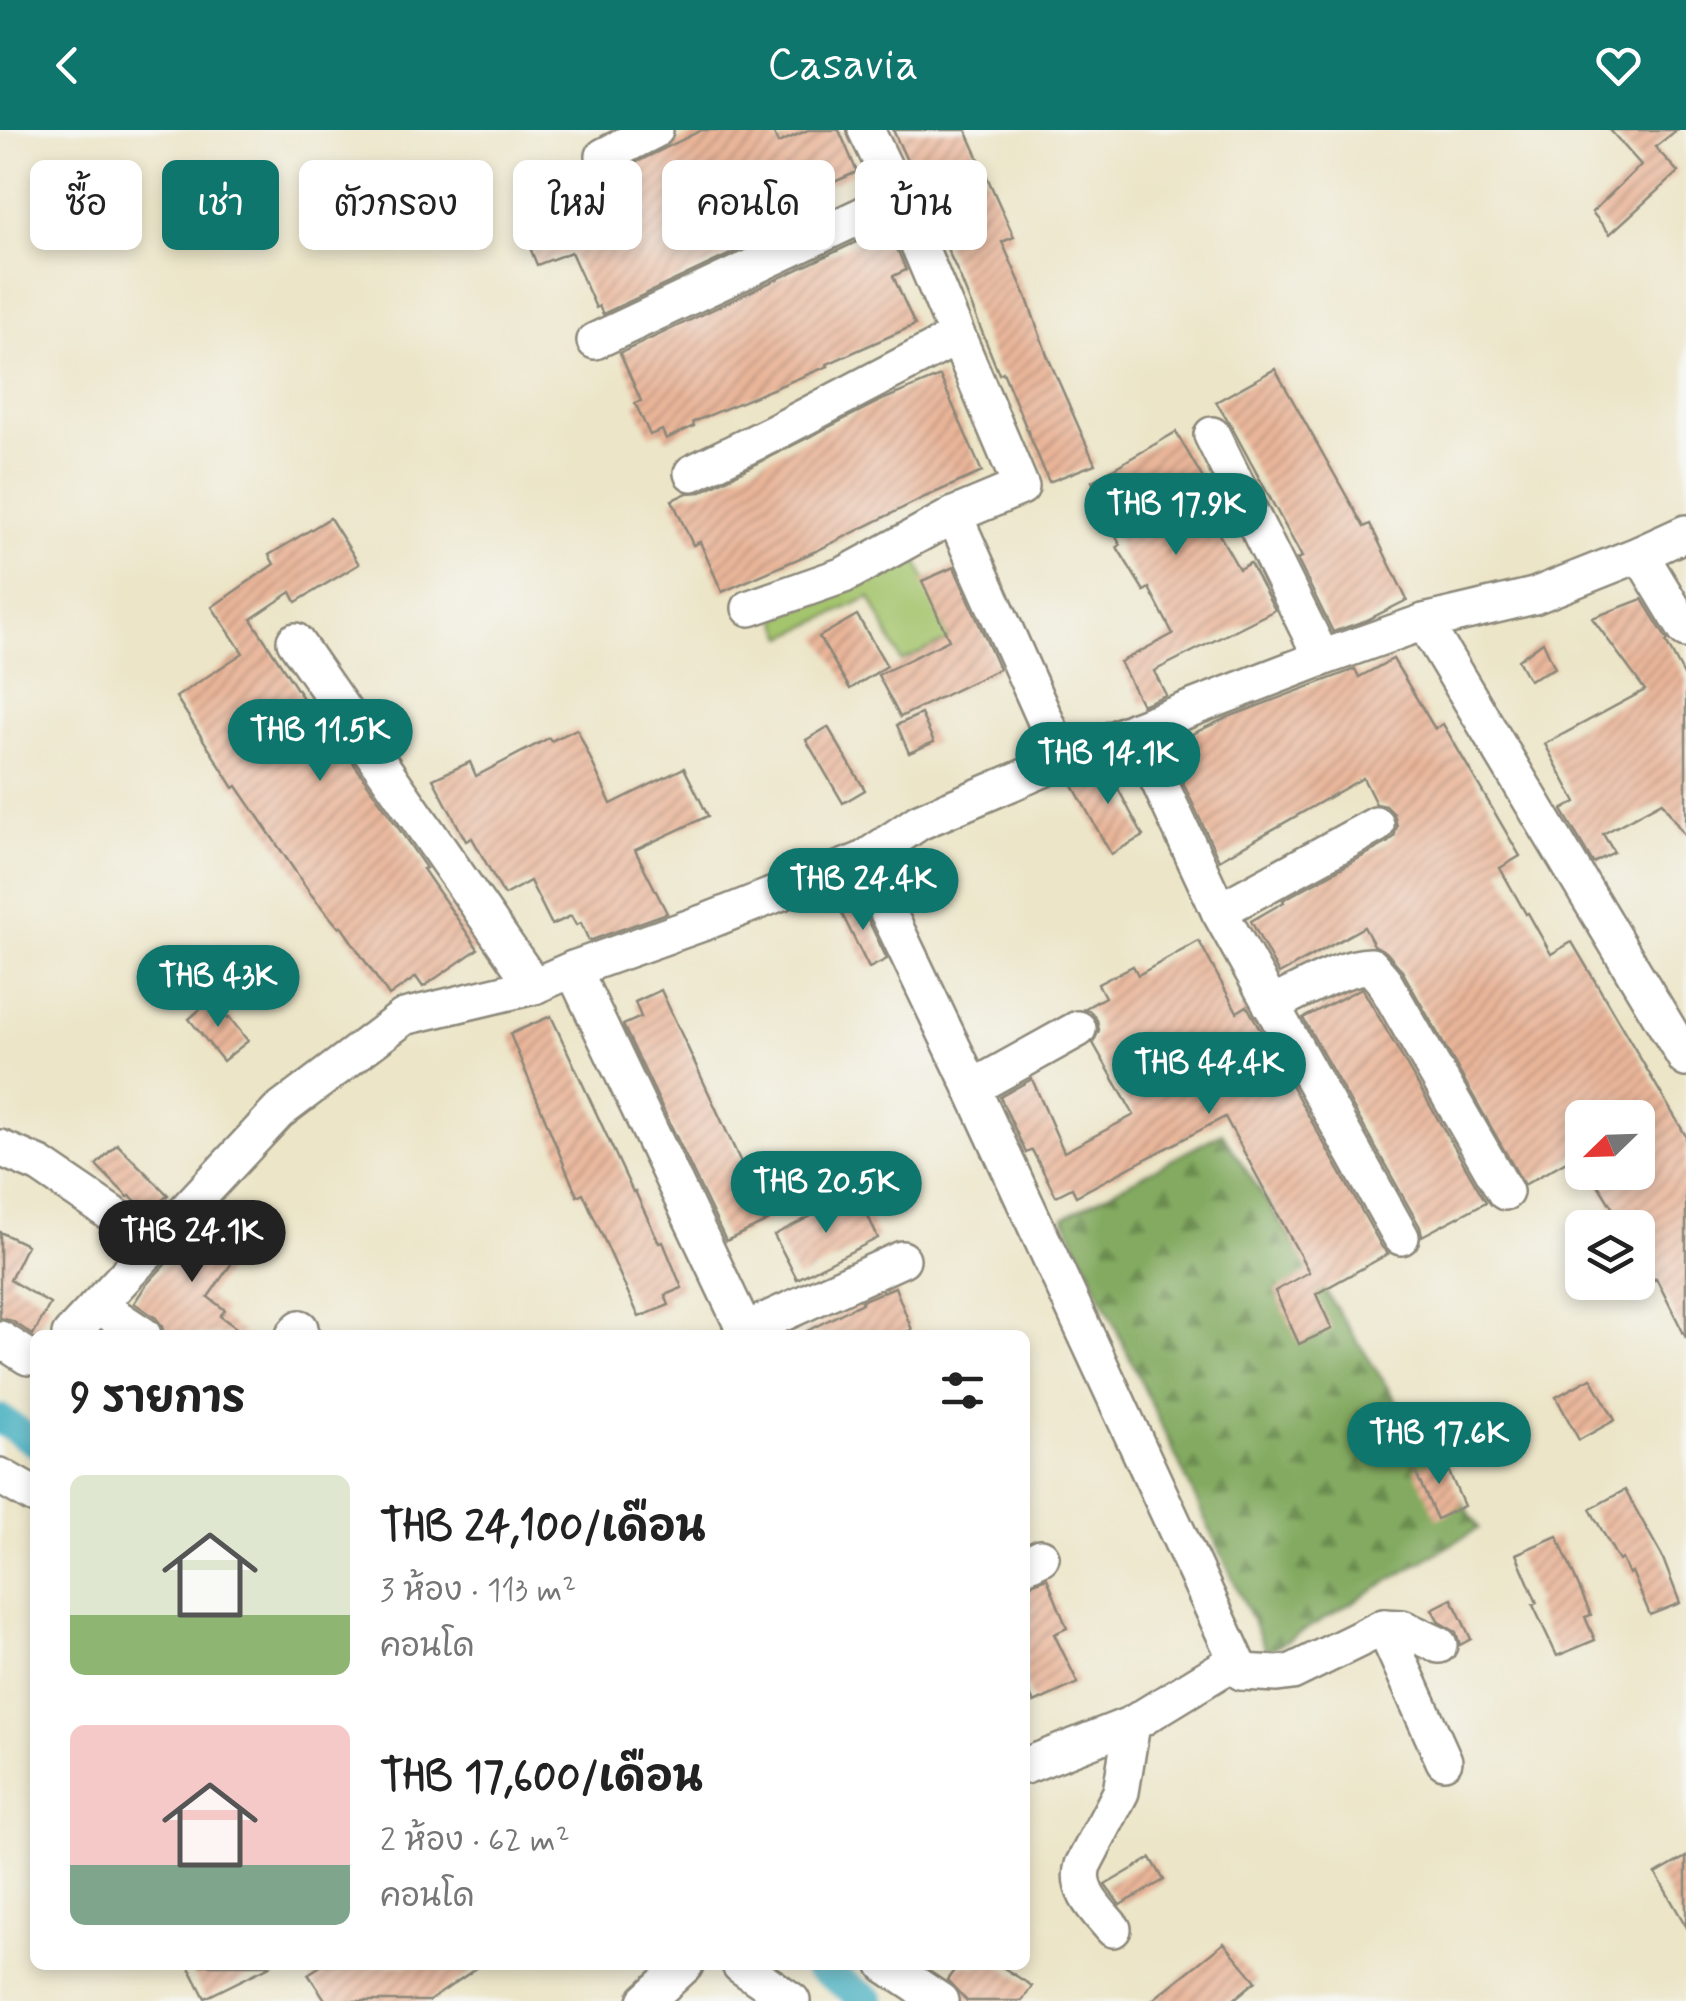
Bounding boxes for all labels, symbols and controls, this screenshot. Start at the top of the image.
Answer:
text: Casavia [767,36,919,95]
icon: back [40,38,95,93]
icon: heart [1591,38,1646,93]
chip: ซื้อ [30,160,142,250]
chip: เช่า [162,160,279,250]
chip: ตัวกรอง [299,160,493,250]
chip: ใหม่ [513,160,642,250]
chip: คอนโด [662,160,835,250]
chip: บ้าน [855,160,987,250]
pin: THB 17.9K [1062,473,1290,558]
text: THB 17.9K [1106,484,1246,526]
pin: THB 11.5K [206,699,434,784]
text: THB 11.5K [250,710,390,752]
pin: THB 14.1K [994,722,1222,807]
text: THB 14.1K [1037,733,1179,775]
pin: THB 24.4K [749,848,977,933]
text: THB 24.4K [789,859,937,901]
pin: THB 43K [126,945,310,1030]
text: THB 43K [159,956,277,998]
pin: THB 44.4K [1095,1032,1323,1117]
text: THB 44.4K [1134,1043,1284,1085]
north arrow [1565,1100,1655,1190]
map controls [1565,1100,1655,1300]
pin: THB 20.5K [712,1151,940,1236]
text: THB 20.5K [753,1162,899,1204]
pin: THB 24.1K [78,1200,306,1285]
button: layers [1565,1210,1655,1300]
text: THB 24.1K [121,1211,263,1253]
icon: filters [935,1363,990,1418]
text: 9 รายการ [70,1372,245,1427]
pin: THB 17.6K [1325,1402,1553,1487]
text: THB 17.6K [1369,1413,1509,1455]
text: THB 24,100/เดือน [380,1501,706,1556]
icon: home [150,1515,270,1635]
text: 3 ห้อง · 113 m² [380,1570,576,1612]
text: คอนโด [380,1626,474,1668]
text: THB 17,600/เดือน [380,1751,703,1806]
icon: home [150,1765,270,1885]
text: 2 ห้อง · 62 m² [380,1820,570,1862]
text: คอนโด [380,1876,474,1918]

